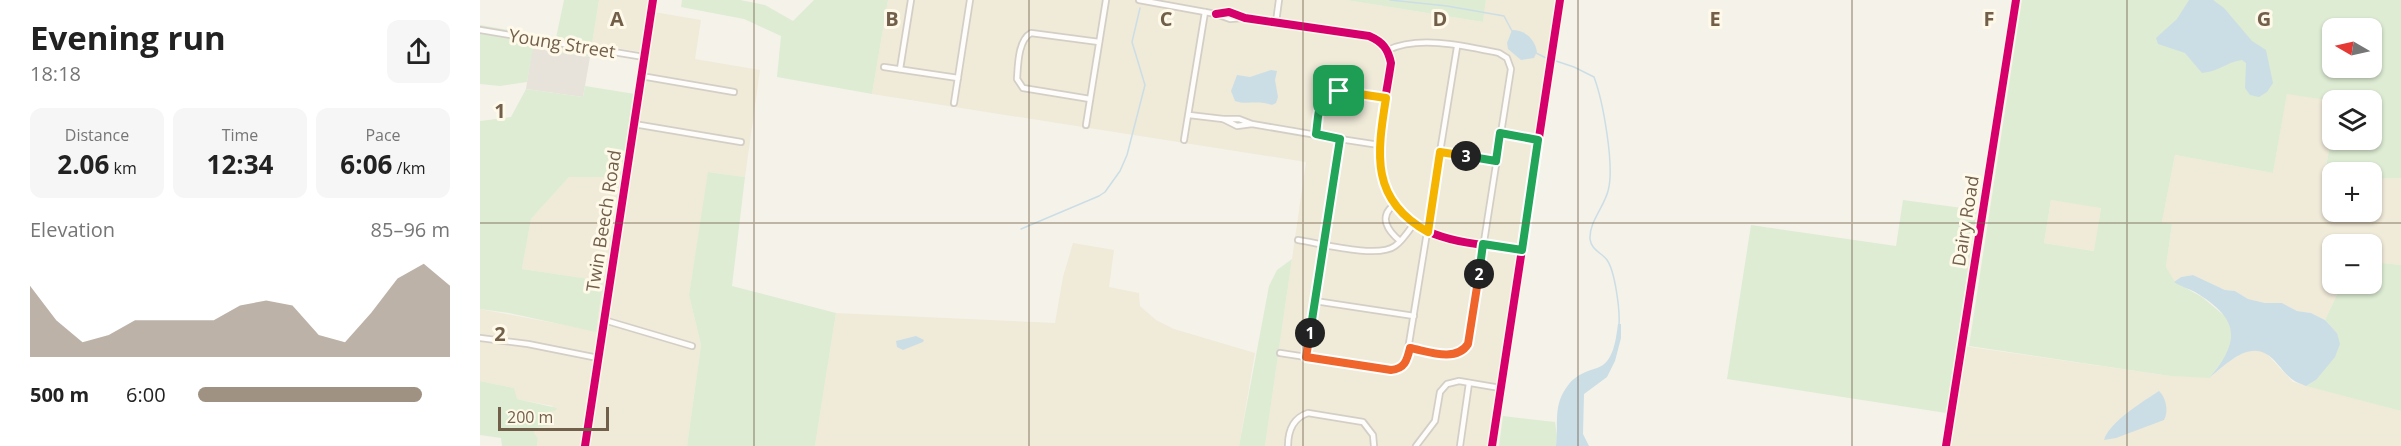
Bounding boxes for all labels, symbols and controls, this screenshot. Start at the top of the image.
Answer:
text: A [610,5,624,32]
text: B [885,5,899,32]
text: C [1160,5,1173,32]
text: D [1433,5,1447,32]
text: E [1709,5,1721,32]
text: F [1984,5,1994,32]
text: G [2257,5,2271,32]
text: Evening run [30,15,226,60]
north arrow [2322,18,2382,78]
map controls [2322,18,2382,294]
button: share [387,20,450,83]
street label: Young Street [507,23,617,63]
text: 18:18 [30,60,81,87]
pin [1313,65,1364,116]
icon: arrive [1322,74,1355,107]
button: layers [2322,90,2382,150]
text: 1 [494,97,506,124]
text: Distance [65,124,129,146]
text: Time [222,124,258,146]
text: Pace [365,124,401,146]
pin: 3 [1451,141,1481,171]
text: 3 [1461,145,1471,167]
text: 2.06 [57,146,109,182]
text: 12:34 [207,146,273,182]
text: 6:06 [340,146,392,182]
street label: Twin Beech Road [580,148,626,293]
text: km [109,157,137,179]
text: /km [392,157,426,179]
button: + [2322,162,2382,222]
street label: Dairy Road [1946,174,1984,268]
text: Elevation [30,216,115,243]
text: 85–96 m [371,216,450,243]
button: − [2322,234,2382,294]
pin: 2 [1464,259,1494,289]
text: 2 [1474,263,1484,285]
pin: 1 [1295,318,1325,348]
text: 2 [494,320,506,347]
text: 1 [1305,322,1315,344]
text: 500 m [30,381,89,408]
text: 6:00 [126,381,166,408]
scale bar [498,404,609,432]
text: 200 m [507,406,553,428]

